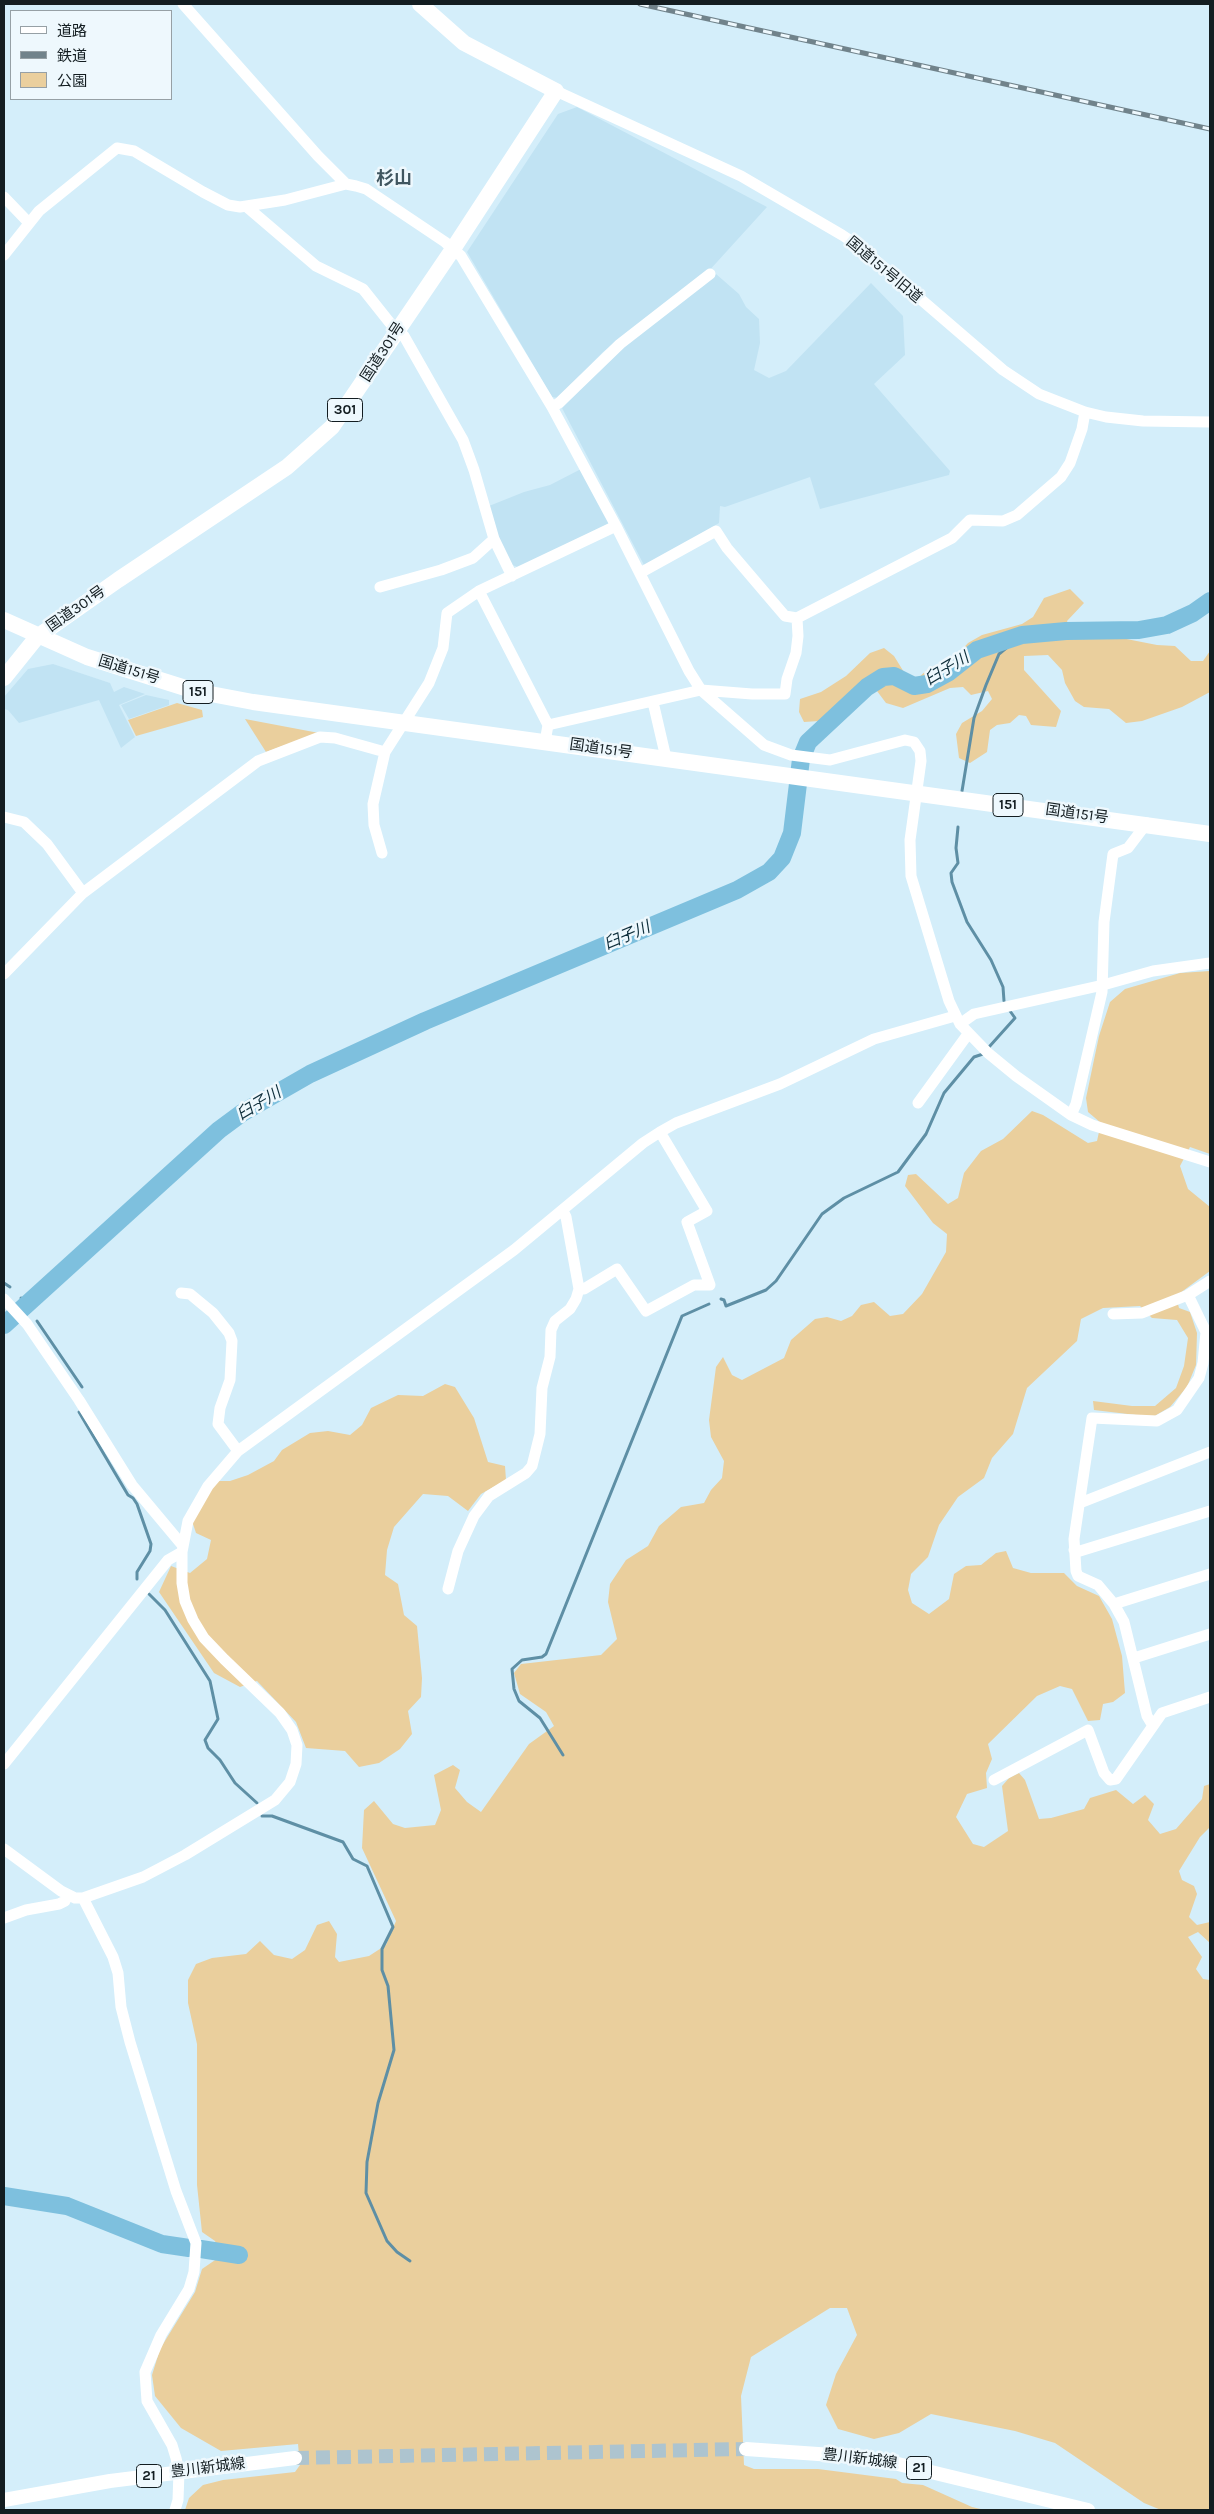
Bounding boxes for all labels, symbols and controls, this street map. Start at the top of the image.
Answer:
legend [10,10,172,100]
text: 道路 [57,22,87,40]
text: 鉄道 [57,47,87,65]
text: 公園 [57,72,87,90]
district label: 杉山 [376,168,412,190]
street label: 国道151号旧道 [842,233,926,307]
street label: 国道301号 [357,319,409,385]
road number: 301 [328,398,362,422]
street label: 国道301号 [43,582,109,636]
water label: 臼子川 [921,648,973,690]
street label: 国道151号 [96,652,162,688]
road number: 151 [183,680,213,704]
street label: 国道151号 [568,736,634,762]
road number: 151 [993,794,1023,816]
street label: 国道151号 [1044,801,1110,827]
water label: 臼子川 [601,918,653,954]
water label: 臼子川 [233,1083,285,1125]
street label: 豊川新城線 [822,2445,898,2473]
street label: 豊川新城線 [170,2454,246,2482]
road number: 21 [906,2456,932,2480]
road number: 21 [136,2464,162,2488]

